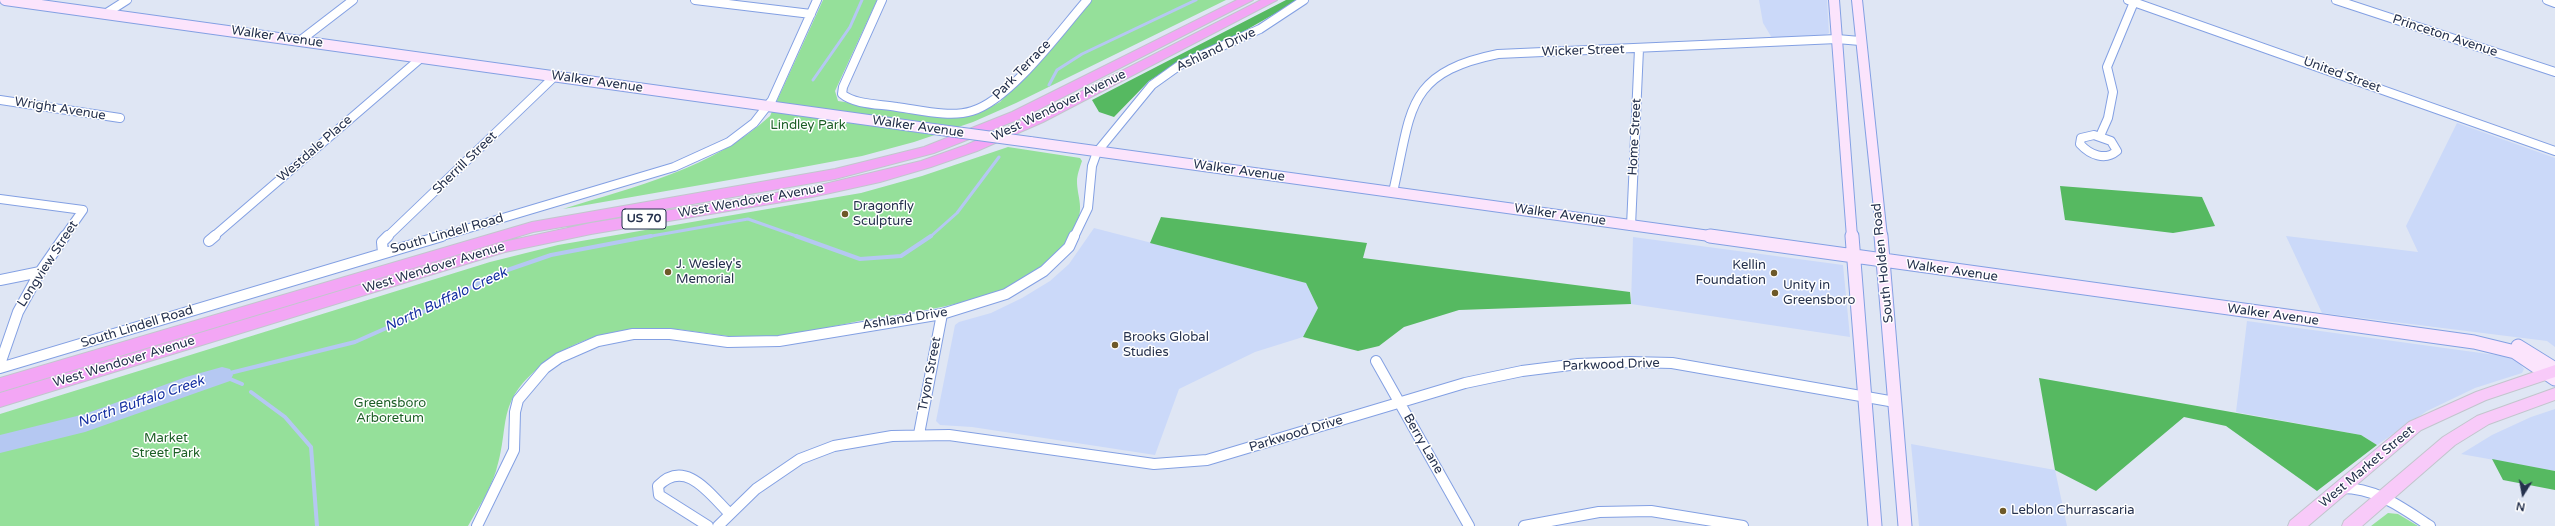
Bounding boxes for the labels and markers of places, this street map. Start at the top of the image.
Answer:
place label: Dragonfly Sculpture [853,199,914,230]
marker: Dragonfly Sculpture [840,209,850,219]
place label: J. Wesley's Memorial [676,257,742,288]
place label: Kellin Foundation [1696,258,1766,289]
marker: J. Wesley's Memorial [663,267,673,277]
marker: Kellin Foundation [1769,268,1779,278]
place label: Unity in Greensboro [1783,278,1855,309]
marker: Unity in Greensboro [1770,288,1780,298]
place label: Brooks Global Studies [1123,330,1209,361]
marker: Brooks Global Studies [1110,340,1120,350]
place label: Leblon Churrascaria [2011,503,2135,519]
marker: Leblon Churrascaria [1998,506,2008,516]

